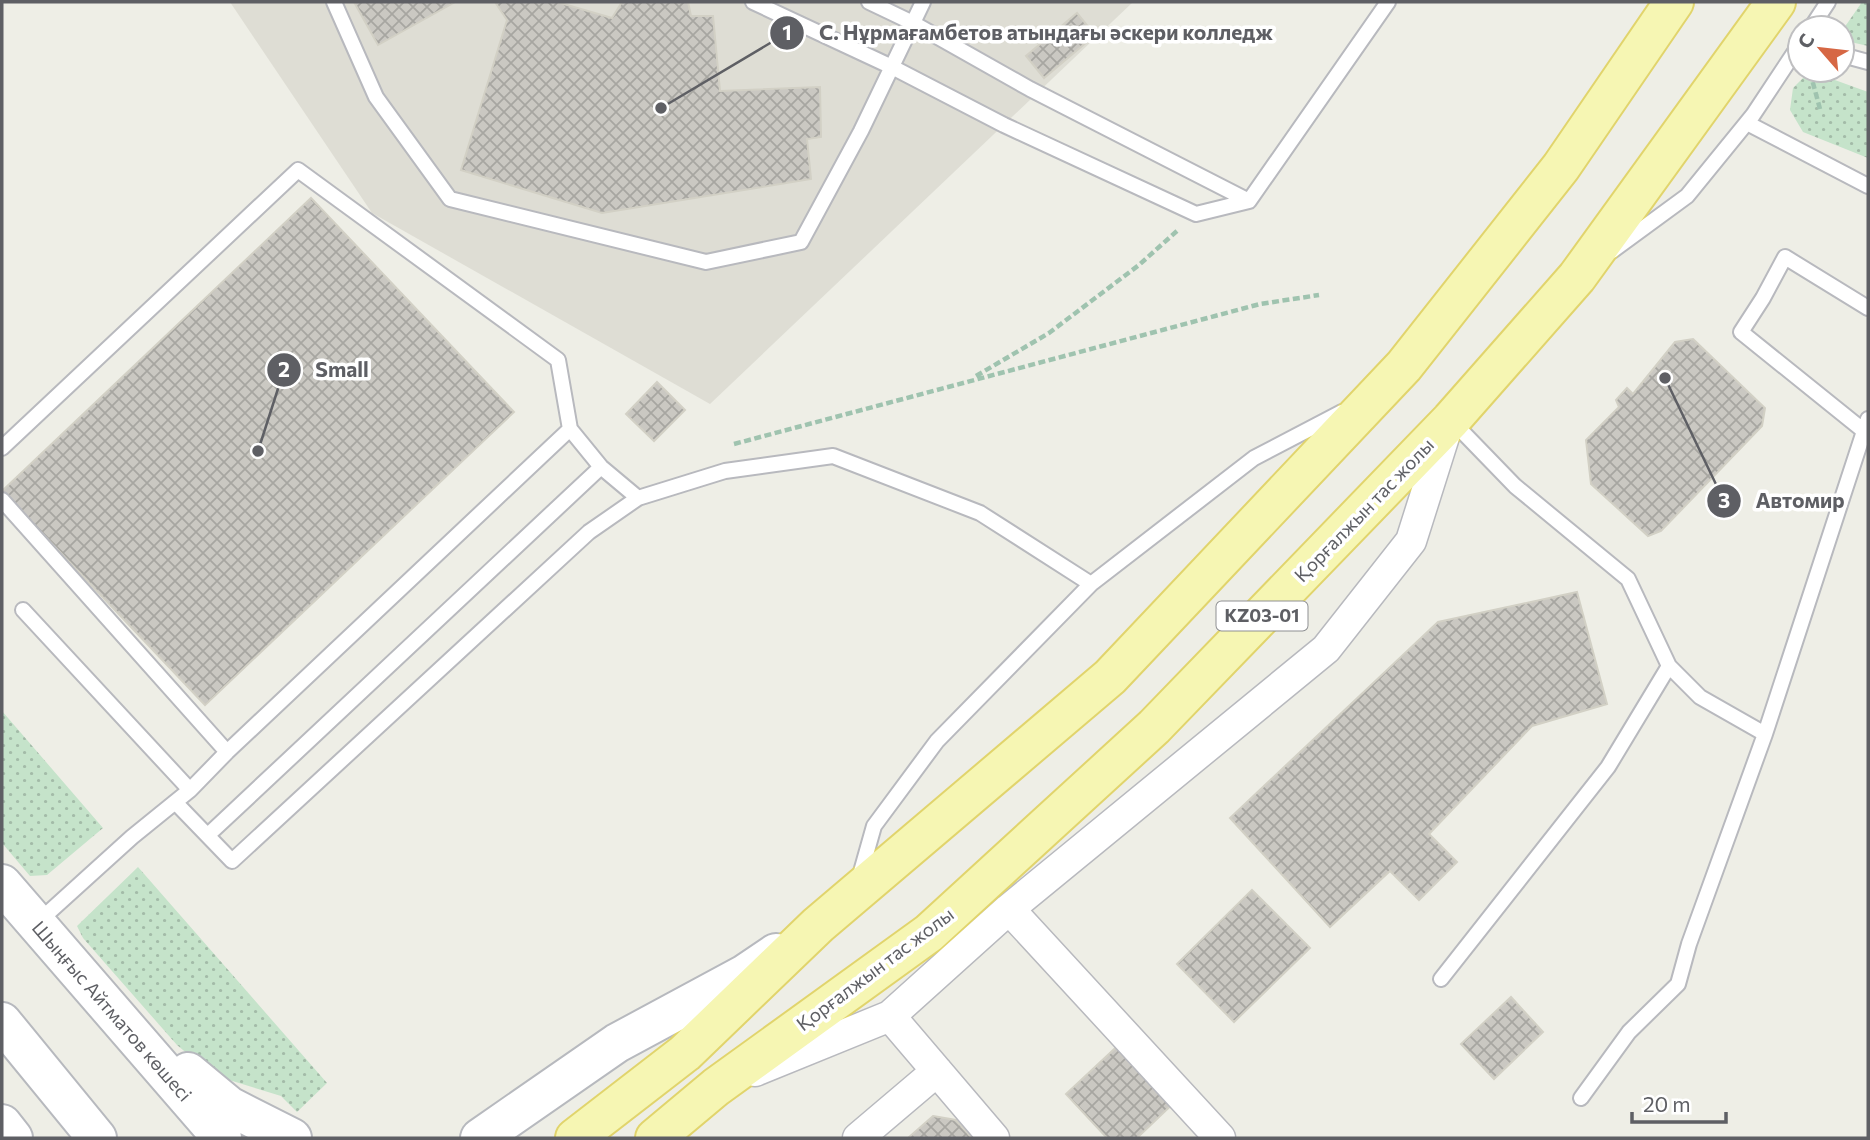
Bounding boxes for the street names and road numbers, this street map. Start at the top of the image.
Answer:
street label: Қорғалжын тас жолы [1289,433,1438,586]
road number: KZ03-01 [1216,602,1308,630]
street label: Қорғалжын тас жолы [792,902,958,1035]
street label: Шыңғыс Айтматов көшесі [28,916,197,1105]

